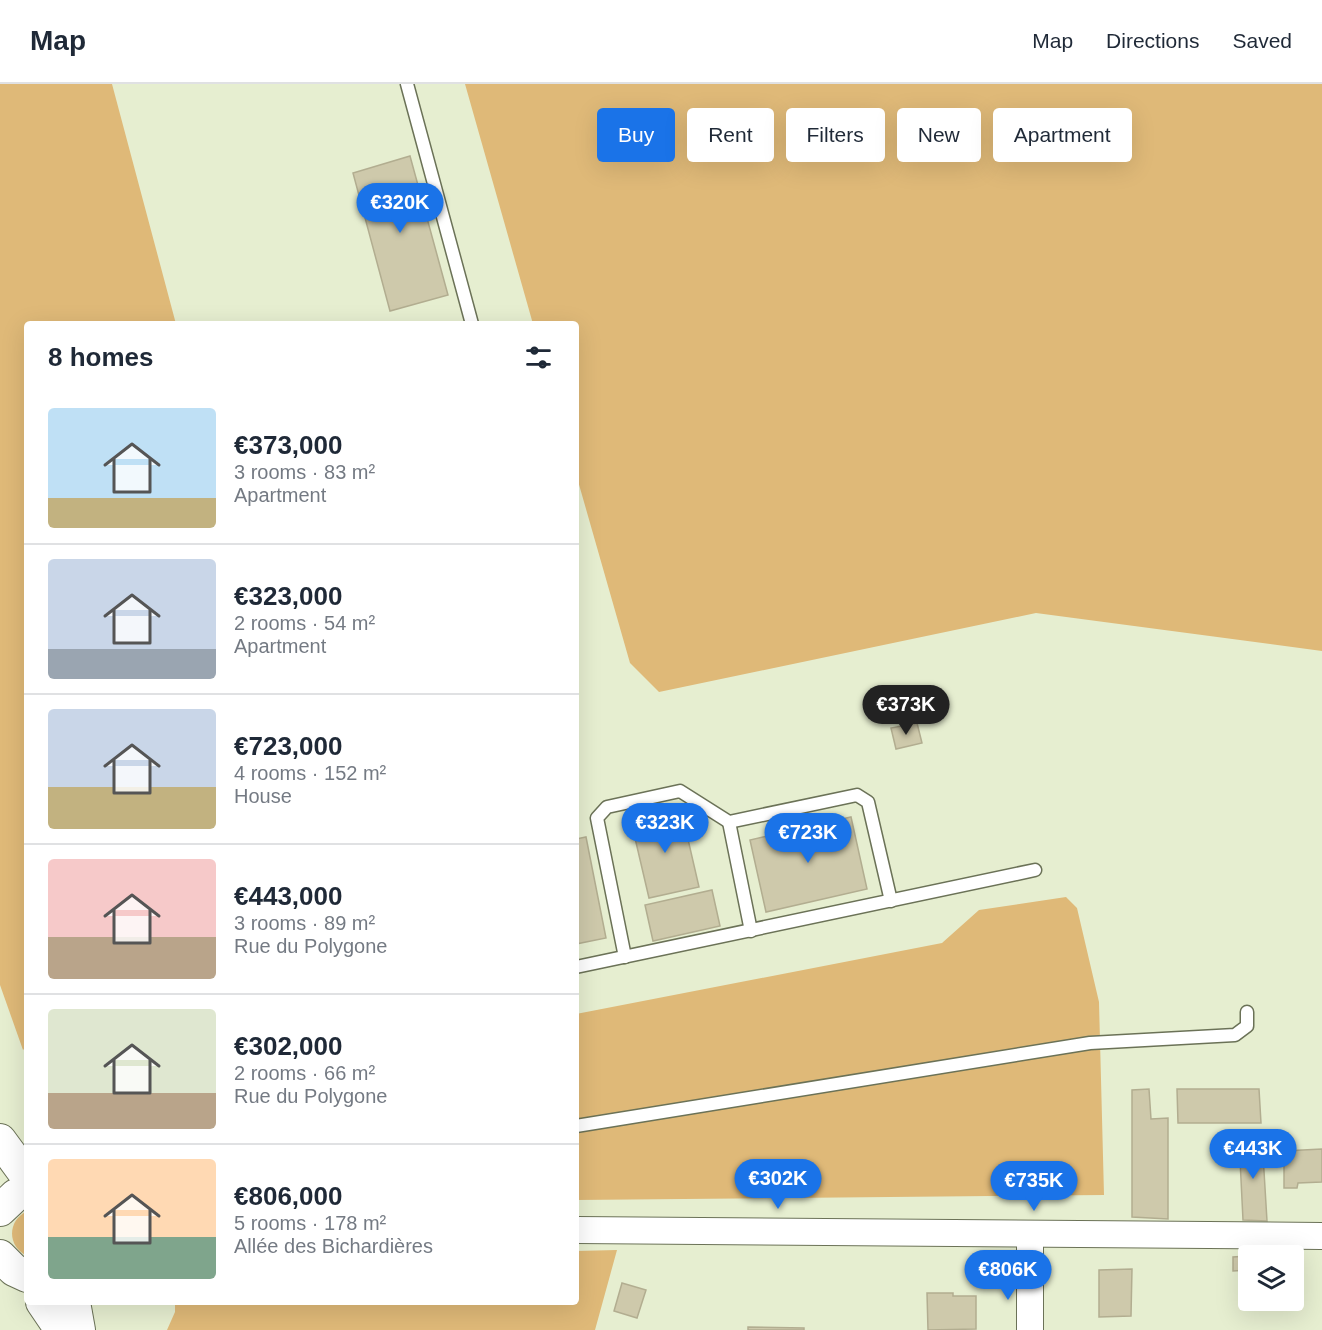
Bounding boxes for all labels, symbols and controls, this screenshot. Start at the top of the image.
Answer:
text: Map [30,25,86,56]
text: Map [1032,29,1073,52]
text: Directions [1106,29,1199,52]
text: Saved [1232,29,1292,52]
chip: Buy [597,108,675,162]
chip: Rent [687,108,774,162]
chip: Filters [786,108,885,162]
chip: New [897,108,981,162]
chip: Apartment [993,108,1132,162]
pin: €320K [358,183,442,234]
text: €320K [371,191,429,213]
icon: filters [522,341,555,374]
text: 8 homes [48,342,154,372]
text: €373,000 [234,430,342,460]
icon: home [96,432,168,504]
text: 3 rooms · 83 m² [234,461,375,483]
text: Apartment [234,484,326,506]
text: €323,000 [234,581,342,611]
icon: home [96,583,168,655]
text: 2 rooms · 54 m² [234,612,375,634]
text: Apartment [234,635,326,657]
pin: €373K [864,685,948,736]
text: €373K [877,693,935,715]
text: €723,000 [234,731,342,761]
icon: home [96,733,168,805]
text: 4 rooms · 152 m² [234,762,386,784]
text: House [234,785,292,807]
pin: €323K [623,803,707,854]
text: €323K [636,811,694,833]
pin: €723K [766,813,850,864]
text: €723K [779,821,837,843]
text: €443,000 [234,881,342,911]
icon: home [96,883,168,955]
text: 3 rooms · 89 m² [234,912,375,934]
text: Rue du Polygone [234,935,387,957]
text: €302,000 [234,1031,342,1061]
icon: home [96,1033,168,1105]
text: 2 rooms · 66 m² [234,1062,375,1084]
text: Rue du Polygone [234,1085,387,1107]
pin: €443K [1211,1129,1295,1180]
text: €443K [1224,1137,1282,1159]
pin: €302K [736,1159,820,1210]
pin: €735K [992,1161,1076,1212]
text: €302K [749,1167,807,1189]
text: €735K [1005,1169,1063,1191]
text: €806,000 [234,1181,342,1211]
icon: home [96,1183,168,1255]
text: 5 rooms · 178 m² [234,1212,386,1234]
text: Allée des Bichardières [234,1235,433,1257]
map controls [1238,1245,1304,1311]
button: layers [1238,1245,1304,1311]
pin: €806K [966,1250,1050,1301]
text: €806K [979,1258,1037,1280]

